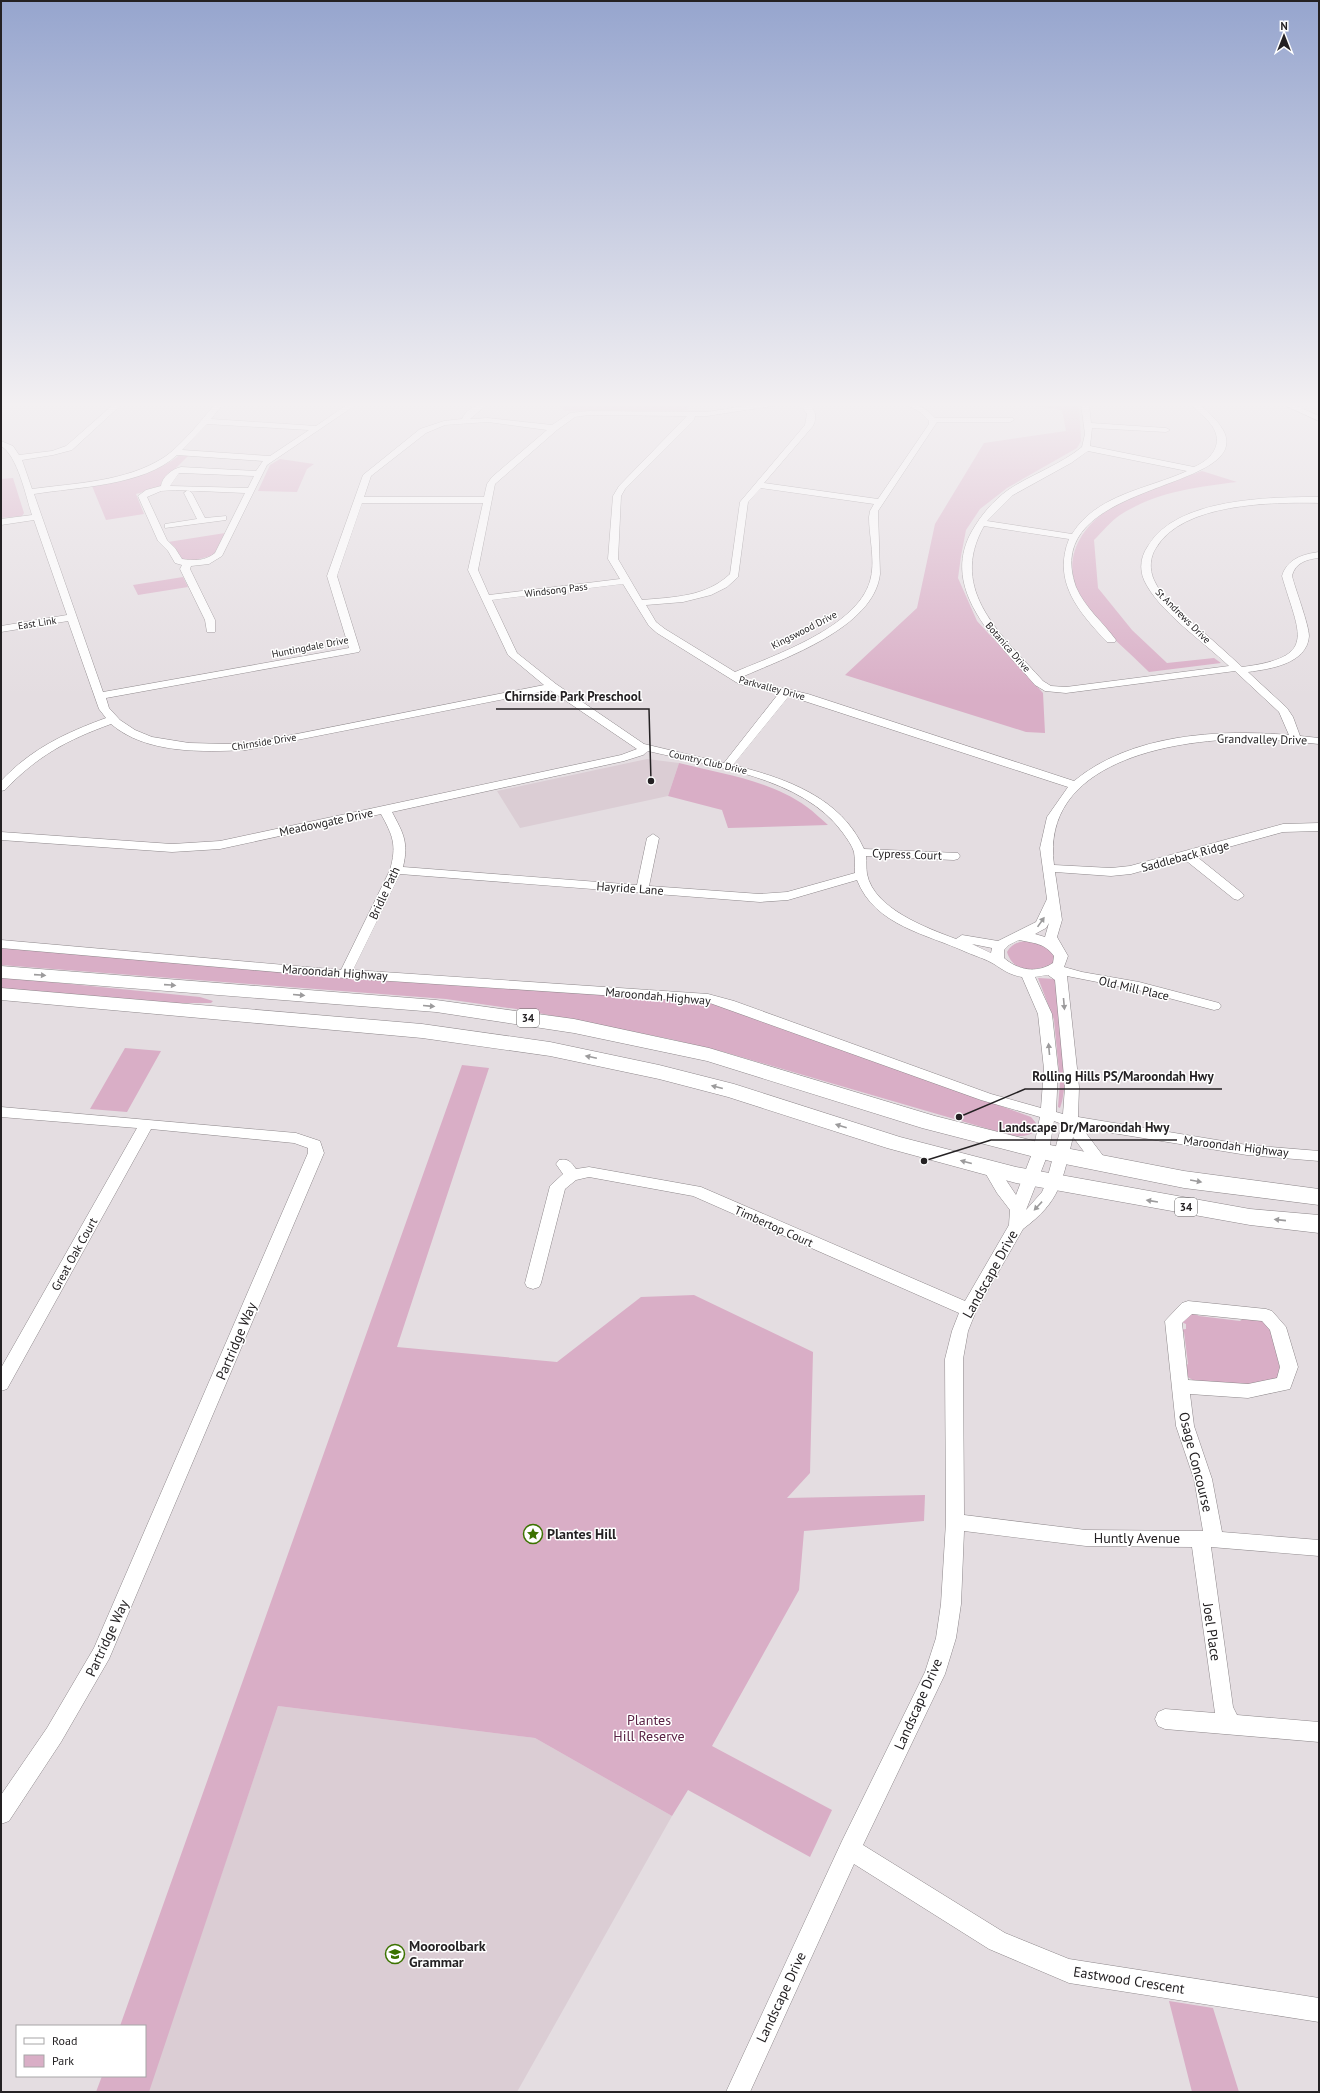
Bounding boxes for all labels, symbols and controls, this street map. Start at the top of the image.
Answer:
north arrow [1264,16,1304,56]
text: N [1280,19,1288,33]
street label: Windsong Pass [524,580,588,600]
street label: St Andrews Drive [1153,586,1213,646]
street label: Kingswood Drive [769,608,839,652]
street label: East Link [17,614,57,632]
street label: Botanica Drive [983,619,1033,675]
street label: Huntingdale Drive [271,633,349,661]
street label: Parkvalley Drive [737,673,807,703]
callout: Chirnside Park Preschool [496,684,649,709]
text: Chirnside Park Preschool [505,688,642,705]
street label: Chirnside Drive [231,730,297,754]
street label: Grandvalley Drive [1217,731,1307,747]
street label: Country Club Drive [668,747,748,777]
street label: Meadowgate Drive [278,805,374,839]
street label: Saddleback Ridge [1139,837,1231,875]
street label: Cypress Court [872,845,942,863]
street label: Bridle Path [365,864,403,922]
street label: Hayride Lane [596,878,664,898]
one-way arrow [1037,917,1045,928]
street label: Maroondah Highway [282,961,389,983]
one-way arrow [34,972,46,979]
street label: Old Mill Place [1097,973,1171,1003]
one-way arrow [164,981,176,988]
street label: Maroondah Highway [605,984,712,1008]
one-way arrow [293,991,305,998]
one-way arrow [1060,998,1067,1010]
one-way arrow [423,1002,435,1009]
road number: 34 [517,1009,539,1027]
one-way arrow [1046,1043,1052,1055]
one-way arrow [585,1054,597,1060]
callout: Rolling Hills PS/Maroondah Hwy [1025,1064,1222,1089]
text: Rolling Hills PS/Maroondah Hwy [1032,1068,1215,1085]
one-way arrow [711,1084,723,1090]
callout: Landscape Dr/Maroondah Hwy [991,1115,1177,1140]
text: Landscape Dr/Maroondah Hwy [999,1119,1170,1136]
one-way arrow [835,1123,847,1129]
street label: Maroondah Highway [1183,1132,1290,1160]
one-way arrow [960,1159,972,1165]
one-way arrow [1190,1178,1202,1184]
one-way arrow [1145,1198,1158,1204]
road number: 34 [1175,1198,1197,1216]
one-way arrow [1033,1201,1043,1211]
street label: Timbertop Court [732,1202,816,1250]
street label: Great Oak Court [48,1215,100,1293]
one-way arrow [1274,1217,1286,1223]
street label: Landscape Drive [958,1227,1022,1321]
street label: Partridge Way [212,1299,261,1383]
street label: Osage Concourse [1175,1410,1217,1514]
place icon: Plantes Hill [522,1523,544,1545]
place label: Plantes Hill [547,1525,617,1543]
street label: Huntly Avenue [1094,1529,1180,1547]
street label: Partridge Way [81,1596,133,1679]
street label: Joel Place [1199,1601,1225,1662]
street label: Landscape Drive [890,1656,946,1752]
park label: Plantes Hill Reserve [613,1711,685,1745]
place label: Mooroolbark Grammar [409,1937,486,1971]
school or university icon: Mooroolbark Grammar [384,1943,406,1965]
street label: Landscape Drive [752,1949,810,2045]
street label: Eastwood Crescent [1072,1962,1186,1998]
legend [16,2025,146,2077]
text: Road [52,2033,77,2048]
text: Park [52,2053,74,2068]

